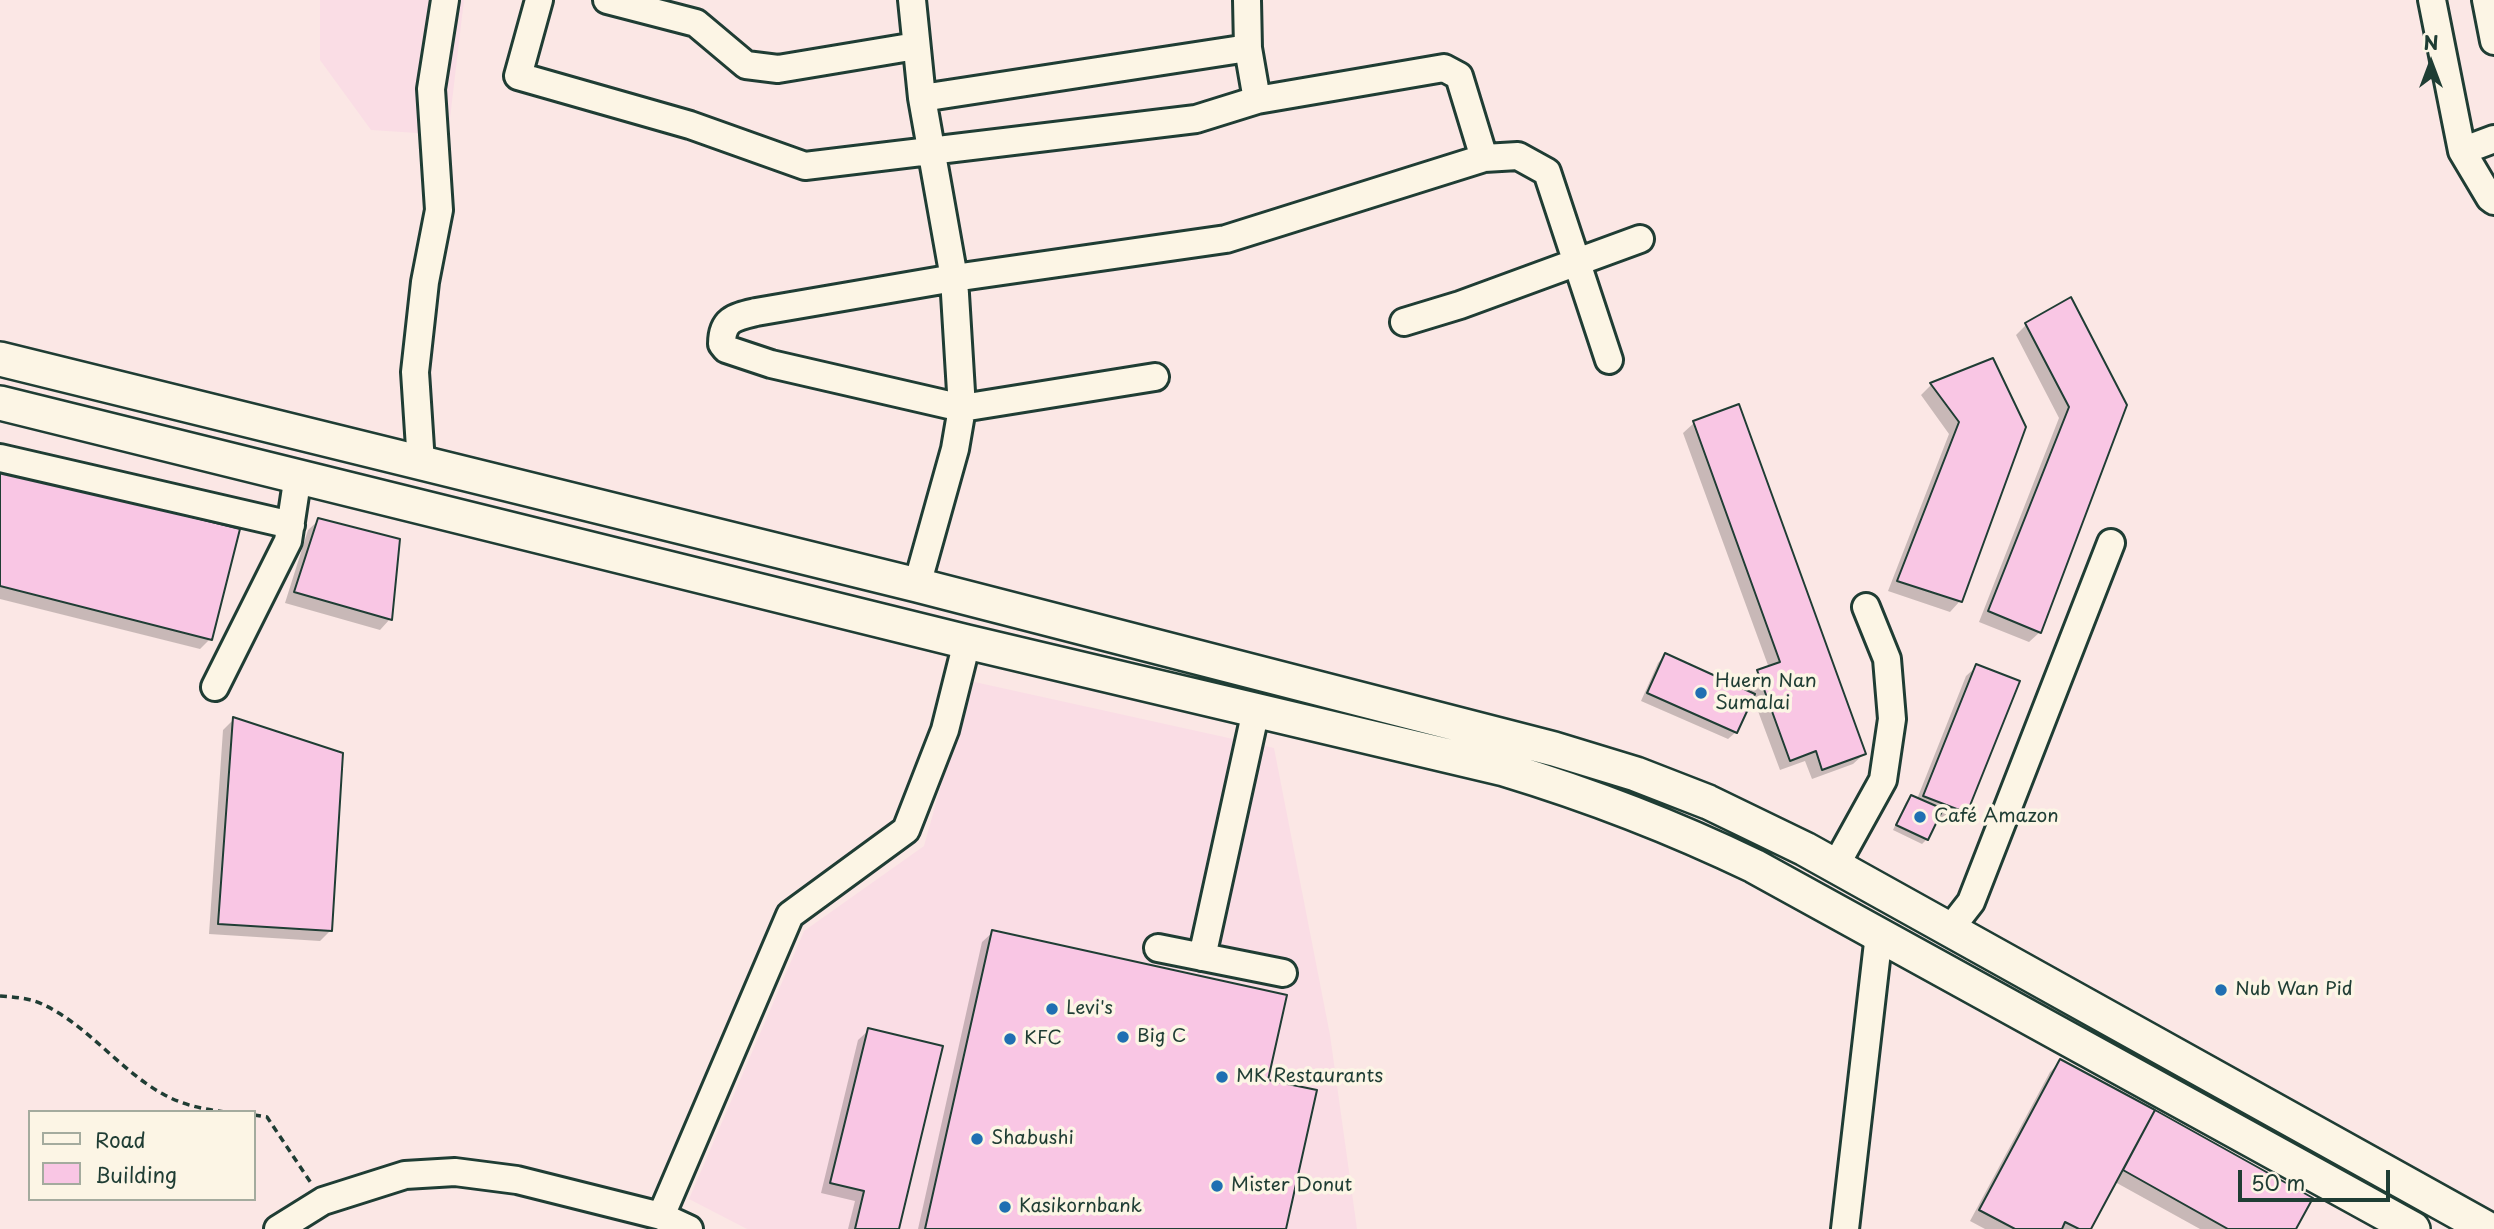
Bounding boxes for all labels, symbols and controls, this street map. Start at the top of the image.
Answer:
north arrow [2396,28,2466,98]
text: N [2423,28,2439,56]
place label: Huern Nan Sumalai [1715,671,1817,715]
marker: Huern Nan Sumalai [1693,685,1709,701]
place label: Café Amazon [1934,806,2059,828]
marker: Café Amazon [1912,809,1928,825]
place label: Nub Wan Pid [2235,979,2353,1001]
marker: Nub Wan Pid [2213,982,2229,998]
place label: Levi's [1066,998,1113,1020]
marker: Levi's [1044,1001,1060,1017]
place label: Big C [1137,1026,1186,1048]
place label: KFC [1024,1028,1062,1050]
marker: Big C [1115,1029,1131,1045]
marker: KFC [1002,1031,1018,1047]
place label: MK Restaurants [1236,1066,1383,1088]
marker: MK Restaurants [1214,1069,1230,1085]
legend [28,1110,256,1201]
text: Road [95,1123,146,1155]
place label: Shabushi [991,1128,1074,1150]
marker: Shabushi [969,1131,985,1147]
scale bar [2242,1156,2394,1200]
text: Building [95,1158,177,1190]
text: 50 m [2251,1166,2305,1198]
place label: Mister Donut [1231,1175,1352,1197]
marker: Mister Donut [1209,1178,1225,1194]
place label: Kasikornbank [1019,1196,1142,1218]
marker: Kasikornbank [997,1199,1013,1215]

